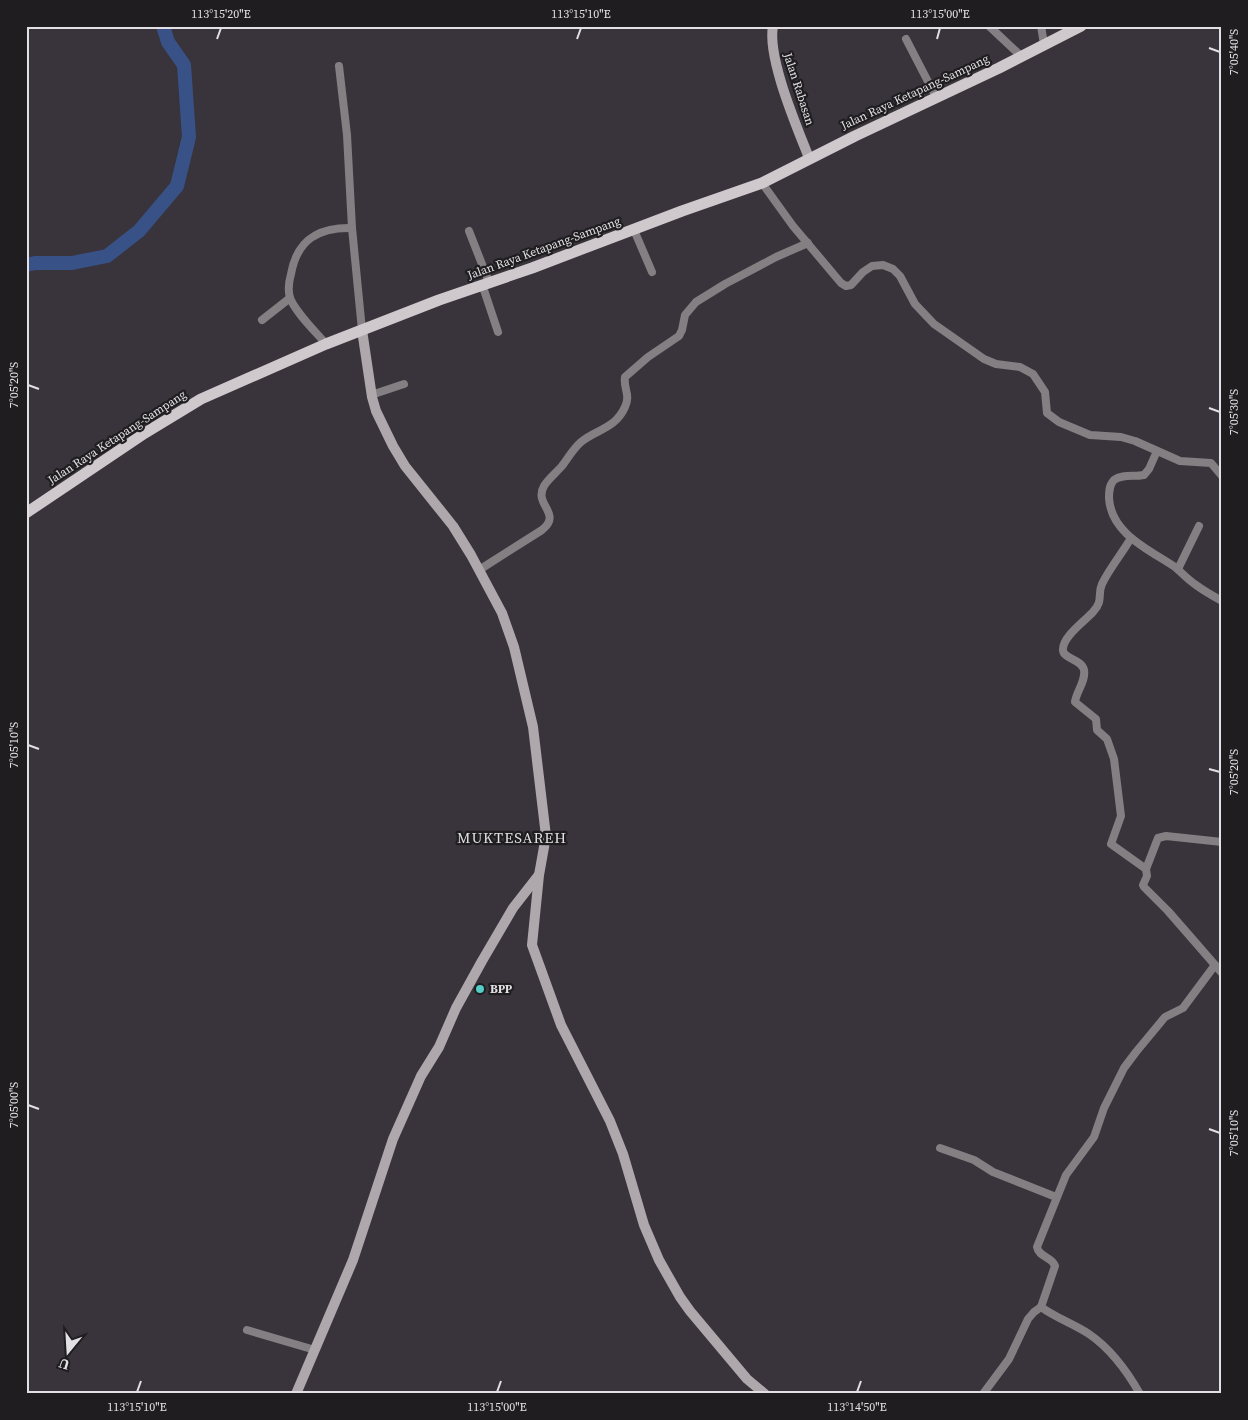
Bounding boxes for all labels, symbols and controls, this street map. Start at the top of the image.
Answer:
text: 113°15'20"E [191,6,251,22]
text: 113°15'10"E [551,6,611,22]
text: 113°15'00"E [910,6,970,22]
text: 7°05'40"S [1226,29,1242,75]
street label: Jalan Rabasan [779,50,818,127]
street label: Jalan Raya Ketapang-Sampang [837,51,992,134]
street label: Jalan Raya Ketapang-Sampang [464,213,623,284]
text: 7°05'20"S [6,362,22,408]
street label: Jalan Raya Ketapang-Sampang [44,386,189,488]
text: 7°05'30"S [1226,389,1242,435]
text: 7°05'10"S [6,722,22,768]
text: 7°05'20"S [1226,749,1242,795]
district label: MUKTESAREH [457,827,567,848]
place label: BPP [490,981,513,997]
marker: BPP [474,983,486,995]
text: 7°05'00"S [6,1082,22,1128]
text: 7°05'10"S [1226,1110,1242,1156]
north arrow [42,1328,92,1378]
text: U [56,1353,72,1375]
text: 113°15'10"E [107,1399,167,1415]
text: 113°15'00"E [467,1399,527,1415]
text: 113°14'50"E [827,1399,887,1415]

